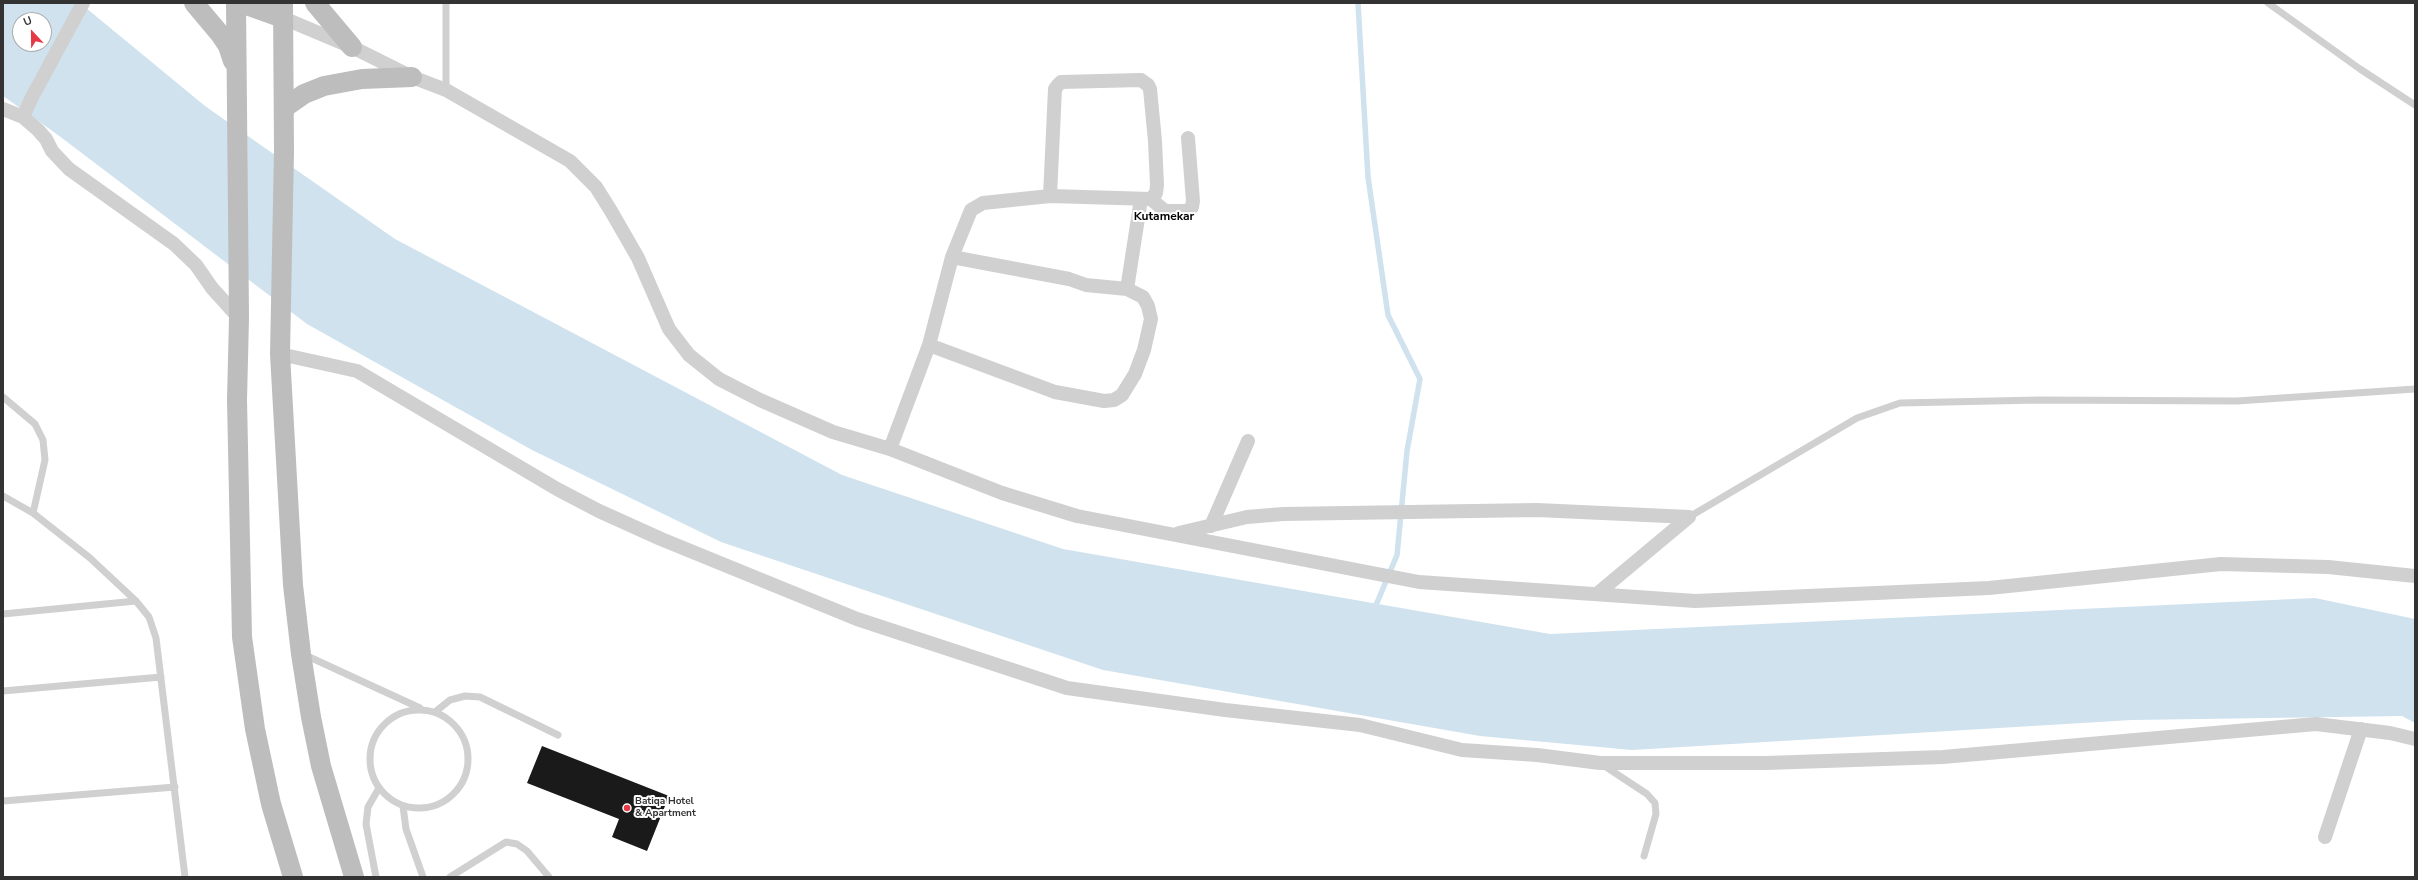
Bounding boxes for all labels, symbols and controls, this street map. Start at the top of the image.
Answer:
north arrow [12,12,52,52]
text: U [21,13,34,30]
district label: Kutamekar [1134,210,1194,224]
place label: Batiqa Hotel & Apartment [635,796,696,820]
marker: Batiqa Hotel & Apartment [622,803,632,813]

